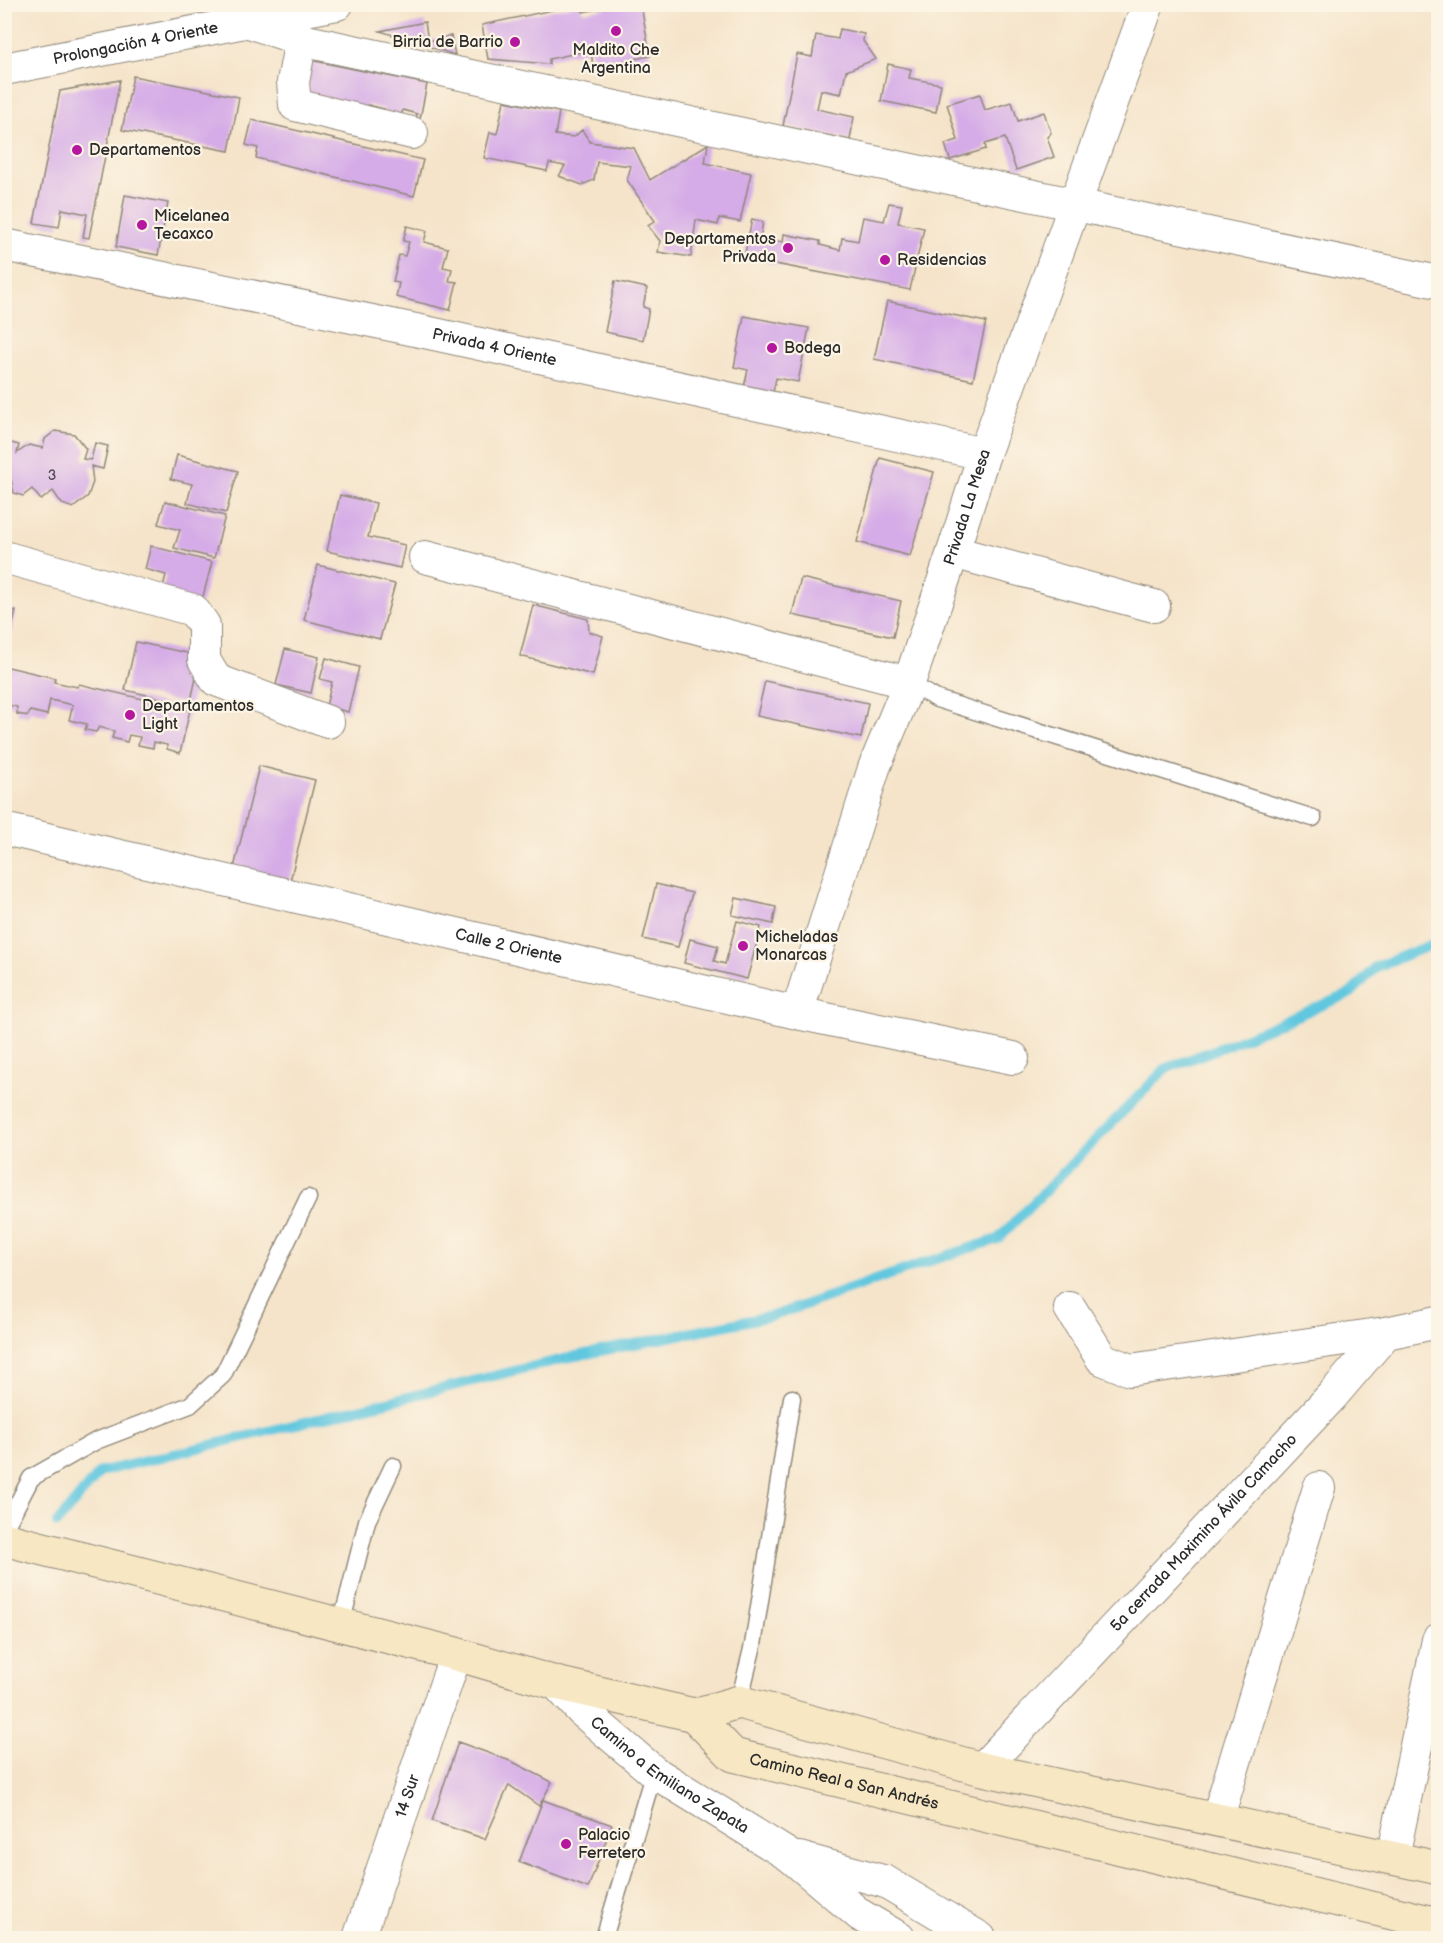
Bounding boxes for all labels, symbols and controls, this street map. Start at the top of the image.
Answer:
street label: Prolongación 4 Oriente [51,18,220,69]
marker: Maldito Che Argentina [609,24,623,38]
place label: Birria de Barrio [392,33,503,52]
marker: Birria de Barrio [508,35,522,49]
place label: Maldito Che Argentina [573,41,660,78]
place label: Departamentos [89,141,201,160]
marker: Departamentos [70,143,84,157]
place label: Micelanea Tecaxco [154,207,230,244]
marker: Micelanea Tecaxco [135,218,149,232]
place label: Departamentos Privada [664,230,776,267]
marker: Departamentos Privada [781,241,795,255]
place label: Residencias [897,251,987,270]
marker: Residencias [878,253,892,267]
street label: Privada 4 Oriente [431,324,559,370]
place label: Bodega [784,339,841,358]
marker: Bodega [765,341,779,355]
street label: Privada La Mesa [940,446,994,568]
house number: 3 [48,467,56,484]
place label: Departamentos Light [142,697,254,734]
marker: Departamentos Light [123,708,137,722]
street label: Calle 2 Oriente [453,924,564,968]
place label: Micheladas Monarcas [755,928,838,965]
marker: Micheladas Monarcas [736,939,750,953]
street label: 5a cerrada Maximino Ávila Camacho [1106,1430,1301,1635]
street label: Camino a Emiliano Zapata [586,1712,752,1838]
street label: Camino Real a San Andrés [747,1750,941,1813]
street label: 14 Sur [391,1772,424,1820]
place label: Palacio Ferretero [578,1826,646,1863]
marker: Palacio Ferretero [559,1837,573,1851]

